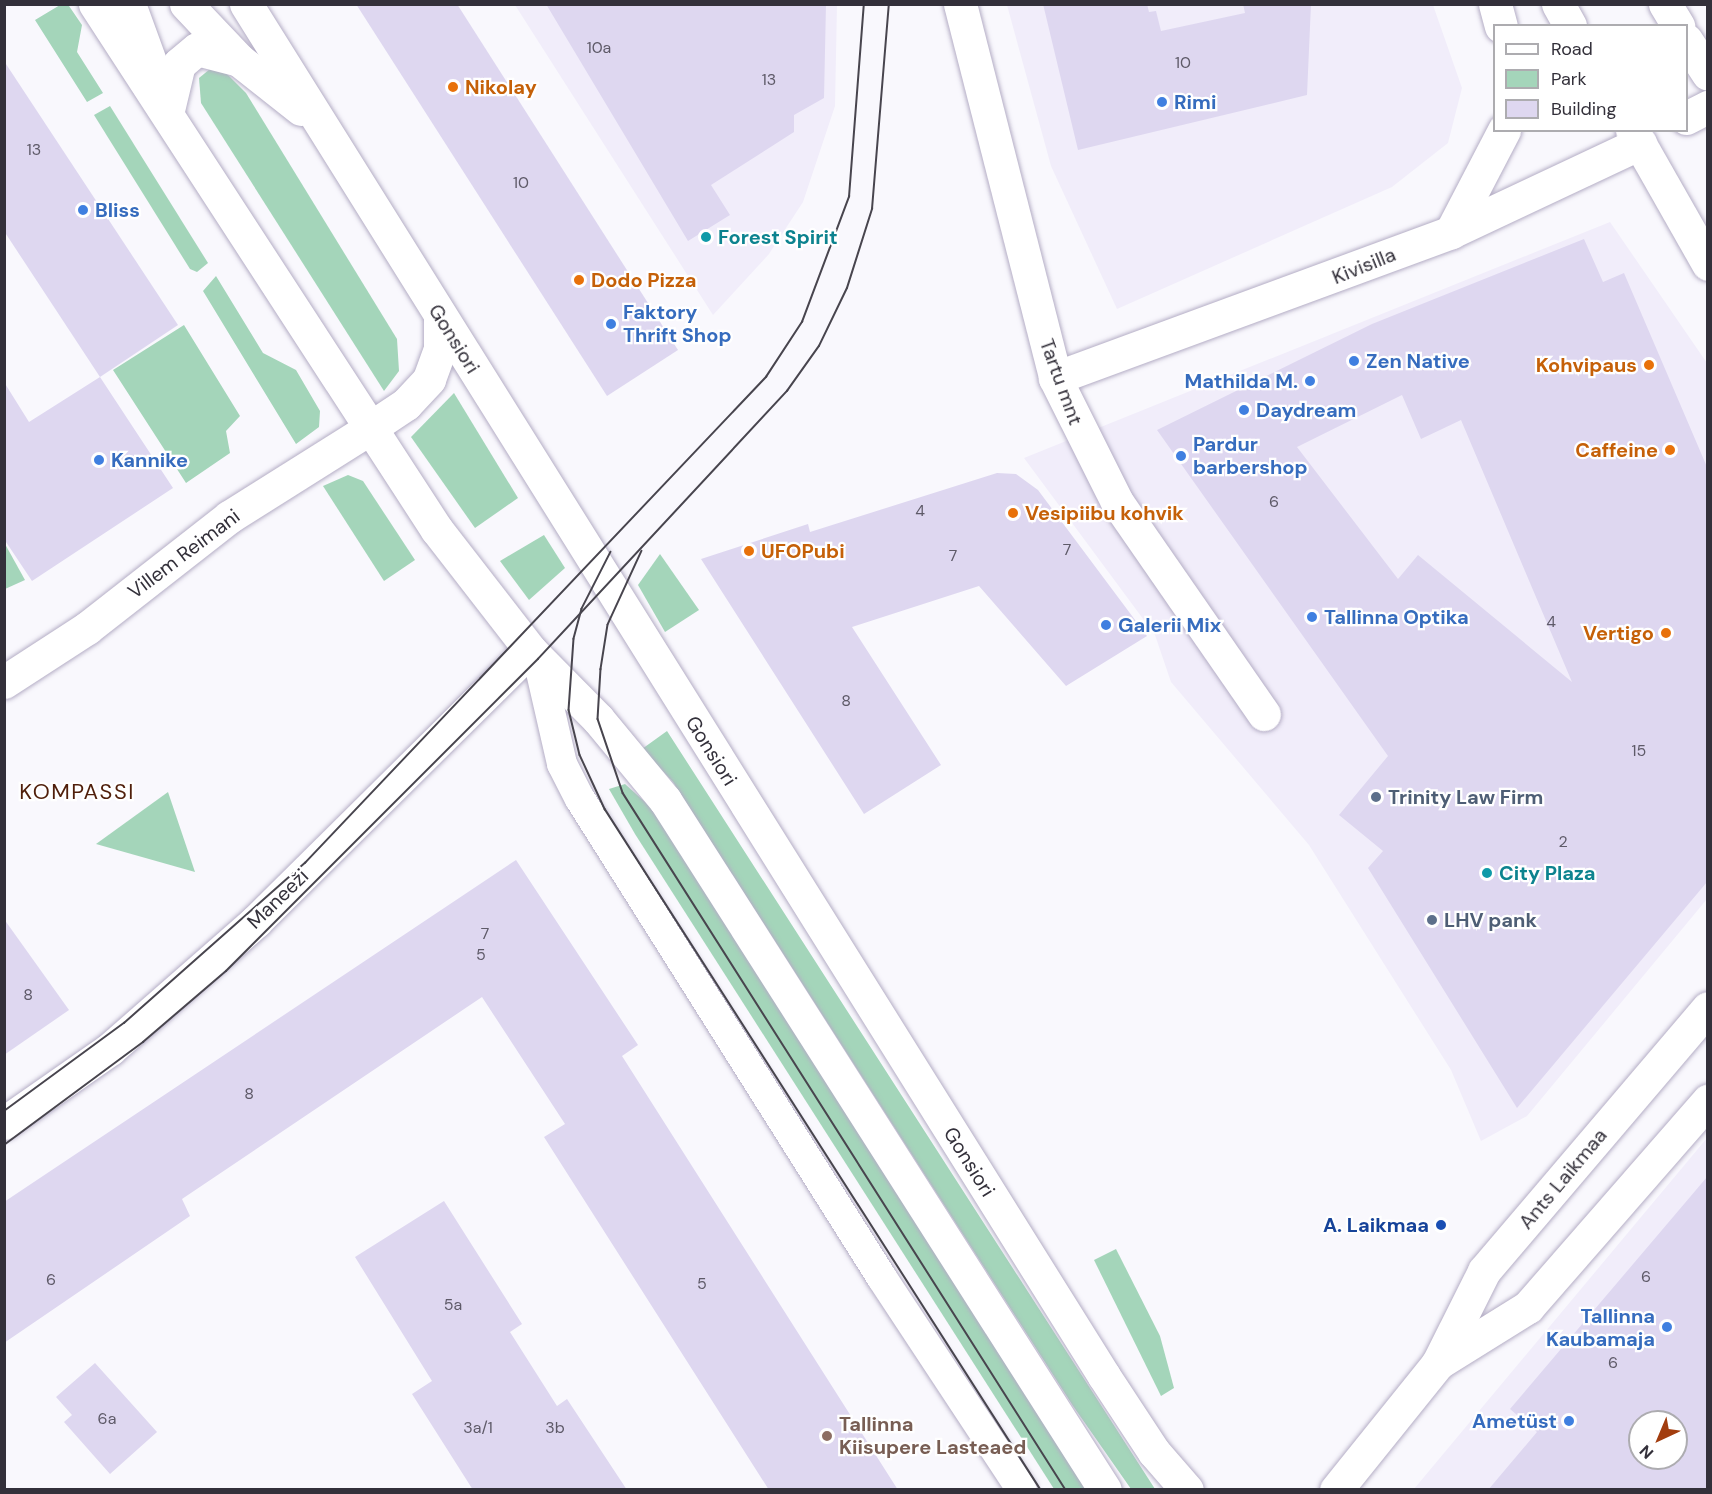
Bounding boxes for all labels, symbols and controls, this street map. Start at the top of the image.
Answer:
legend [1493,24,1688,132]
text: Road [1551,37,1593,61]
house number: 10a [587,38,611,58]
house number: 10 [1175,53,1191,73]
text: Park [1551,67,1587,91]
house number: 13 [762,70,776,90]
place label: Nikolay [465,75,537,99]
marker: Nikolay [446,80,460,94]
place label: Rimi [1174,90,1216,114]
marker: Rimi [1155,95,1169,109]
text: Building [1551,97,1616,121]
house number: 13 [27,140,41,160]
house number: 10 [513,173,529,193]
place label: Bliss [95,198,140,222]
marker: Bliss [76,203,90,217]
place label: Forest Spirit [718,225,838,249]
marker: Forest Spirit [699,230,713,244]
street label: Kivisilla [1329,242,1399,290]
place label: Dodo Pizza [591,268,696,292]
marker: Dodo Pizza [572,273,586,287]
street label: Gonsiori [423,300,485,378]
place label: Faktory Thrift Shop [623,300,731,347]
marker: Faktory Thrift Shop [604,317,618,331]
street label: Tartu mnt [1034,336,1088,428]
place label: Zen Native [1366,349,1470,373]
place label: Kohvipaus [1536,353,1637,377]
marker: Zen Native [1347,354,1361,368]
marker: Kohvipaus [1642,358,1656,372]
place label: Mathilda M. [1185,369,1298,393]
marker: Mathilda M. [1303,374,1317,388]
place label: Daydream [1256,398,1356,422]
marker: Daydream [1237,403,1251,417]
place label: Pardur barbershop [1193,432,1308,479]
place label: Caffeine [1575,438,1658,462]
marker: Caffeine [1663,443,1677,457]
place label: Kannike [111,448,188,472]
marker: Pardur barbershop [1174,449,1188,463]
marker: Kannike [92,453,106,467]
house number: 6 [1269,492,1279,512]
house number: 4 [915,501,925,521]
place label: Vesipiibu kohvik [1025,501,1184,525]
street label: Villem Reimani [123,504,245,604]
marker: Vesipiibu kohvik [1006,506,1020,520]
place label: UFOPubi [761,539,845,563]
house number: 7 [1063,540,1071,560]
marker: UFOPubi [742,544,756,558]
house number: 7 [949,546,957,566]
place label: Tallinna Optika [1324,605,1469,629]
marker: Tallinna Optika [1305,610,1319,624]
house number: 4 [1546,612,1556,632]
place label: Galerii Mix [1118,613,1221,637]
marker: Galerii Mix [1099,618,1113,632]
place label: Vertigo [1583,621,1654,645]
marker: Vertigo [1659,626,1673,640]
house number: 8 [841,691,851,711]
street label: Gonsiori [680,712,742,790]
house number: 15 [1632,741,1646,761]
district label: KOMPASSI [19,779,135,805]
place label: Trinity Law Firm [1388,785,1543,809]
marker: Trinity Law Firm [1369,790,1383,804]
house number: 2 [1558,832,1568,852]
place label: City Plaza [1499,861,1596,885]
street label: Maneeži [242,864,314,934]
marker: City Plaza [1480,866,1494,880]
place label: LHV pank [1444,908,1537,932]
marker: LHV pank [1425,913,1439,927]
house number: 7 [481,924,489,944]
house number: 5 [476,945,486,965]
house number: 8 [23,985,33,1005]
house number: 8 [244,1084,254,1104]
street label: Gonsiori [938,1123,1000,1201]
street label: Ants Laikmaa [1514,1124,1612,1234]
place label: A. Laikmaa [1323,1213,1429,1237]
marker: A. Laikmaa [1434,1218,1448,1232]
house number: 6 [1641,1267,1651,1287]
house number: 6 [46,1270,56,1290]
house number: 5 [697,1274,707,1294]
house number: 5a [444,1295,462,1315]
place label: Tallinna Kaubamaja [1546,1304,1655,1351]
marker: Tallinna Kaubamaja [1660,1320,1674,1334]
house number: 6 [1608,1353,1618,1373]
house number: 6a [98,1409,116,1429]
place label: Ametüst [1472,1409,1557,1433]
north arrow [1628,1410,1688,1470]
place label: Tallinna Kiisupere Lasteaed [839,1412,1026,1459]
marker: Ametüst [1562,1414,1576,1428]
house number: 3a/1 [463,1418,493,1438]
house number: 3b [545,1418,565,1438]
marker: Tallinna Kiisupere Lasteaed [820,1429,834,1443]
text: N [1635,1440,1658,1463]

